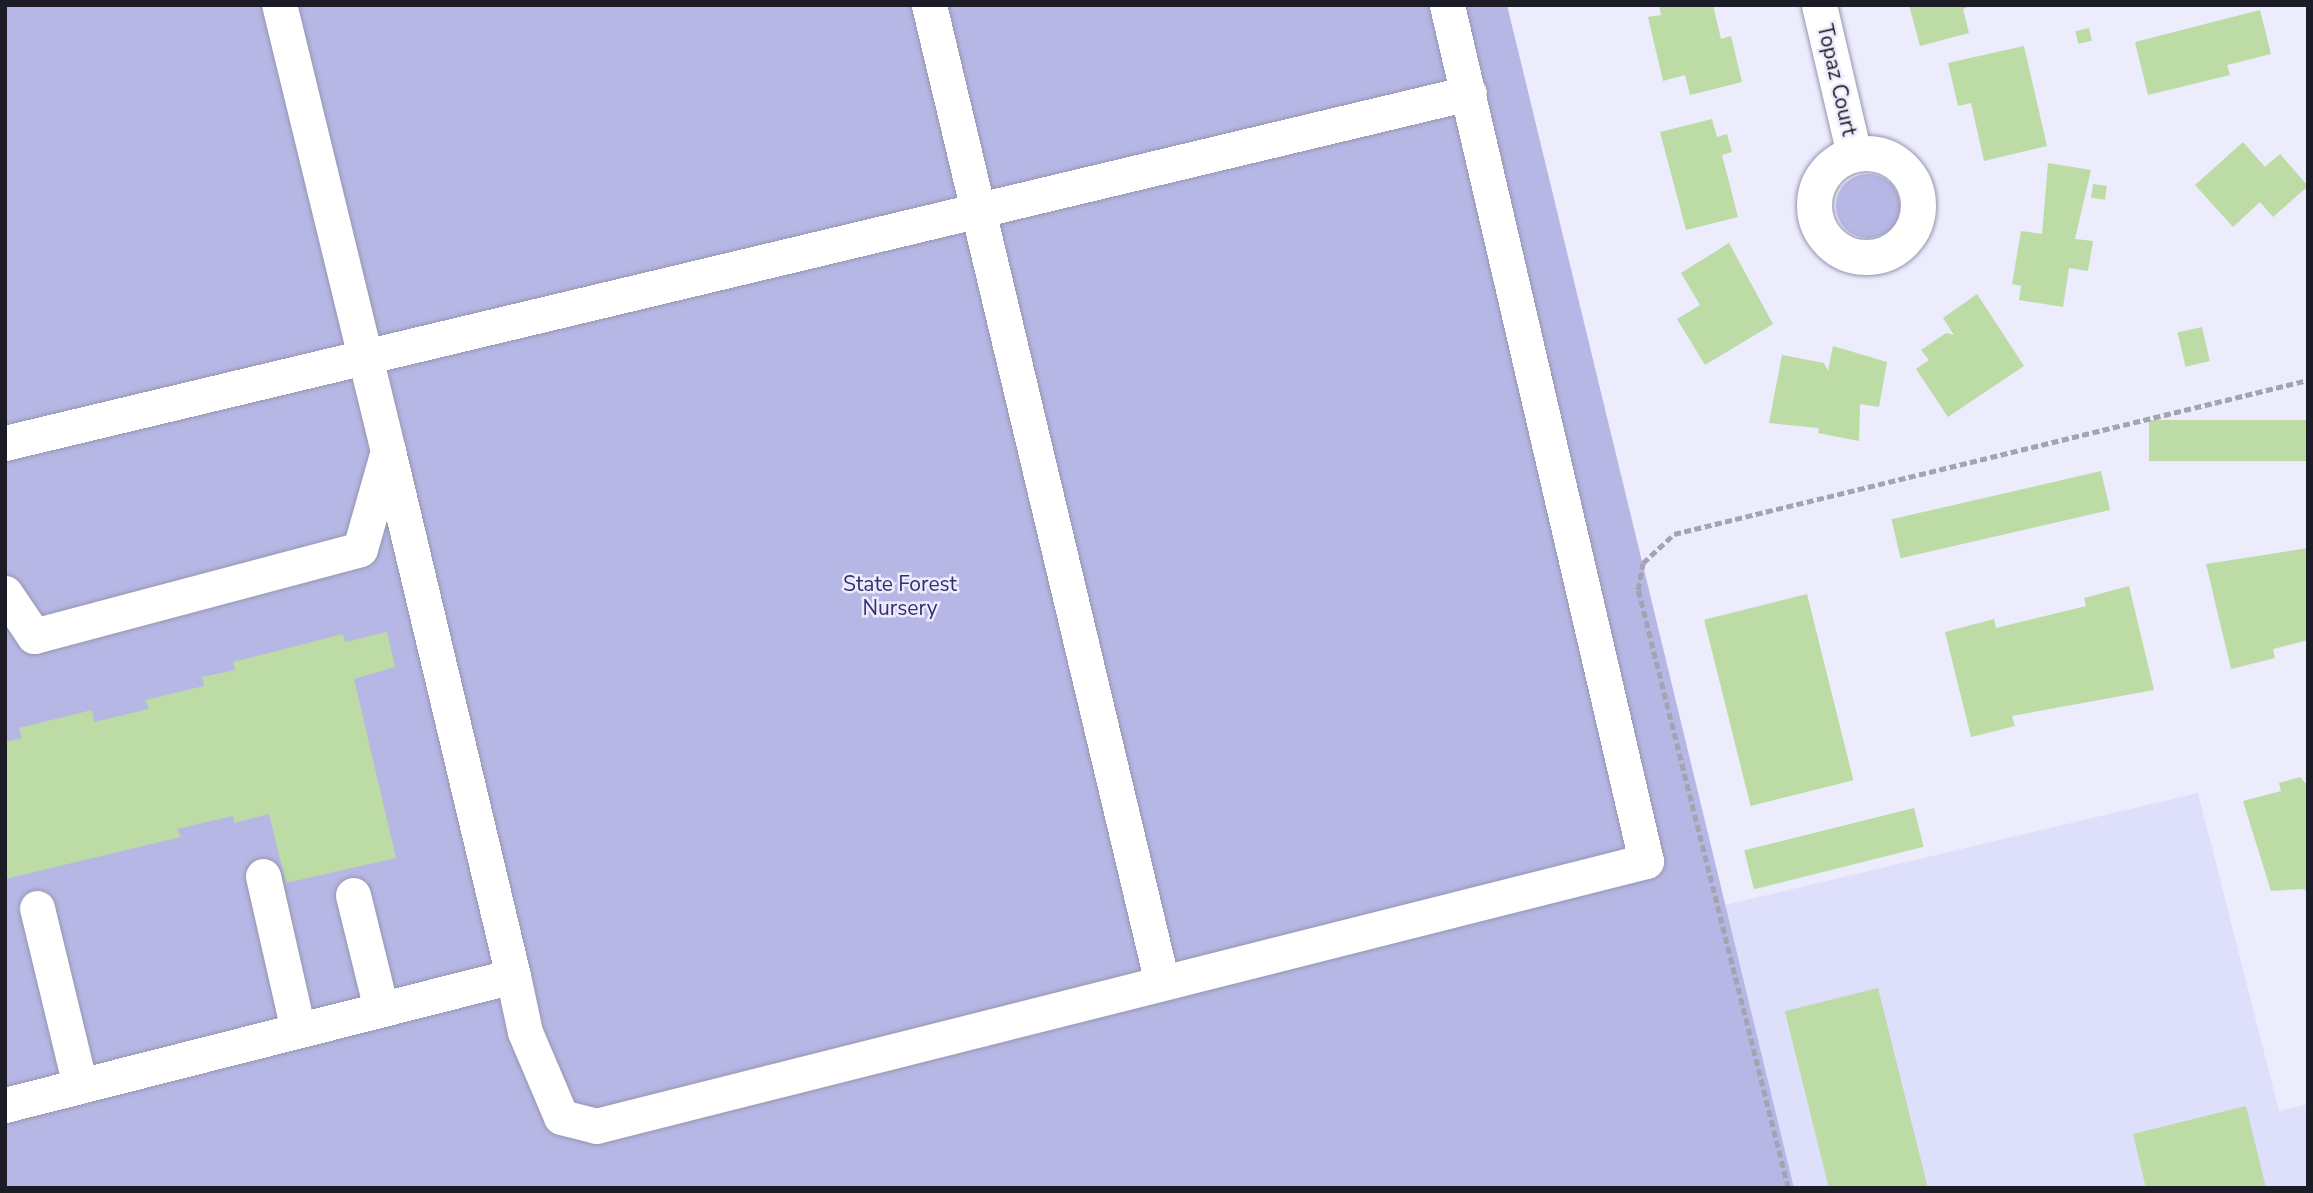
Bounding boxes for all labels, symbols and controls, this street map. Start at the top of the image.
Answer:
street label: Topaz Court [1812,22,1862,138]
park label: State Forest Nursery [843,571,957,621]

